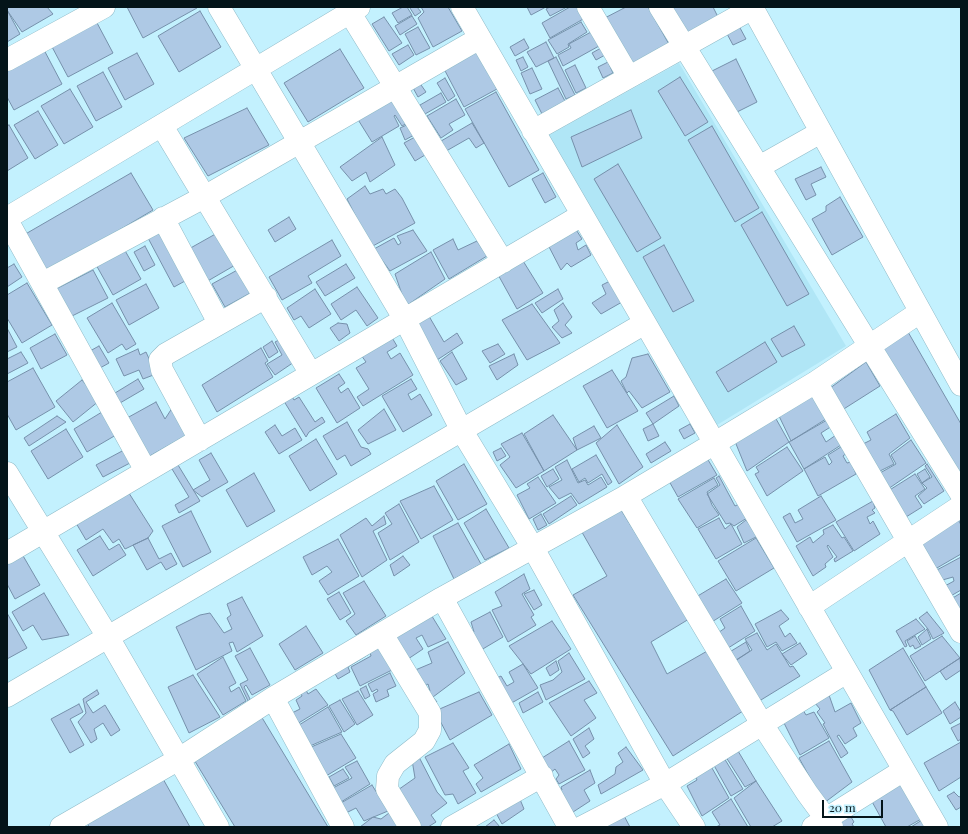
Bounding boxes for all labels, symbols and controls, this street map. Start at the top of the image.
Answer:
scale bar [824,792,885,818]
text: 20 m [829,799,856,815]

